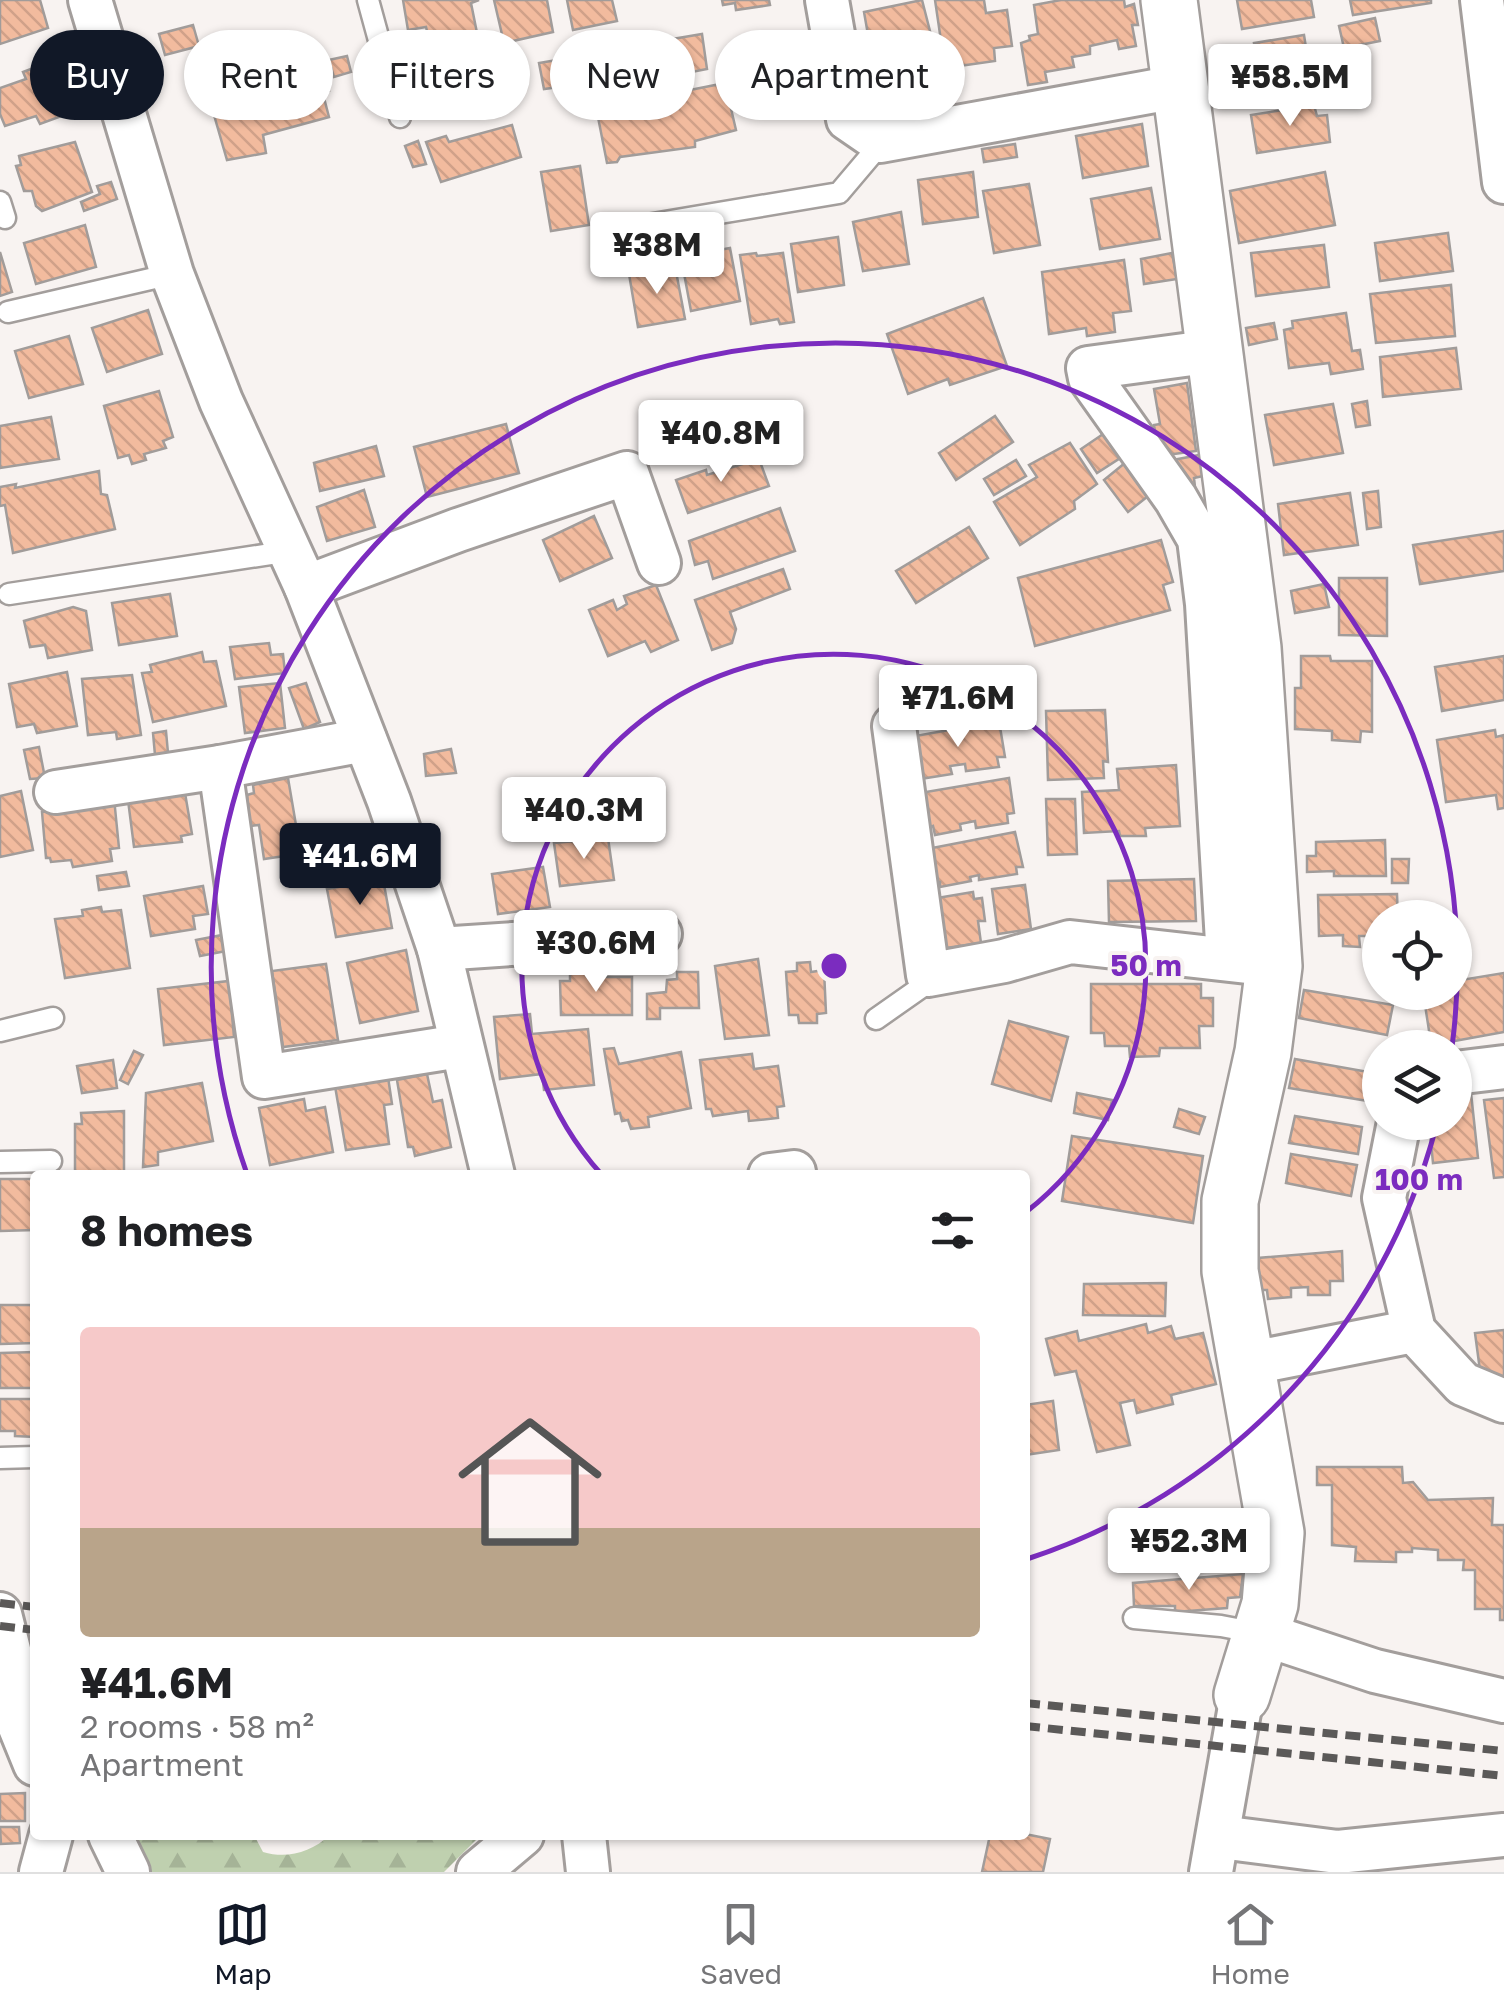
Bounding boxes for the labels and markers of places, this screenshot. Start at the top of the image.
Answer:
pin: ¥58.5M [1209,44,1371,129]
pin: ¥38M [598,212,716,297]
pin: ¥40.8M [640,400,802,485]
pin: ¥71.6M [877,665,1039,750]
pin: ¥40.3M [503,777,665,862]
pin: ¥41.6M [279,823,441,908]
pin: ¥30.6M [515,910,677,995]
centre of rings [816,948,852,984]
pin: ¥52.3M [1108,1508,1270,1593]

